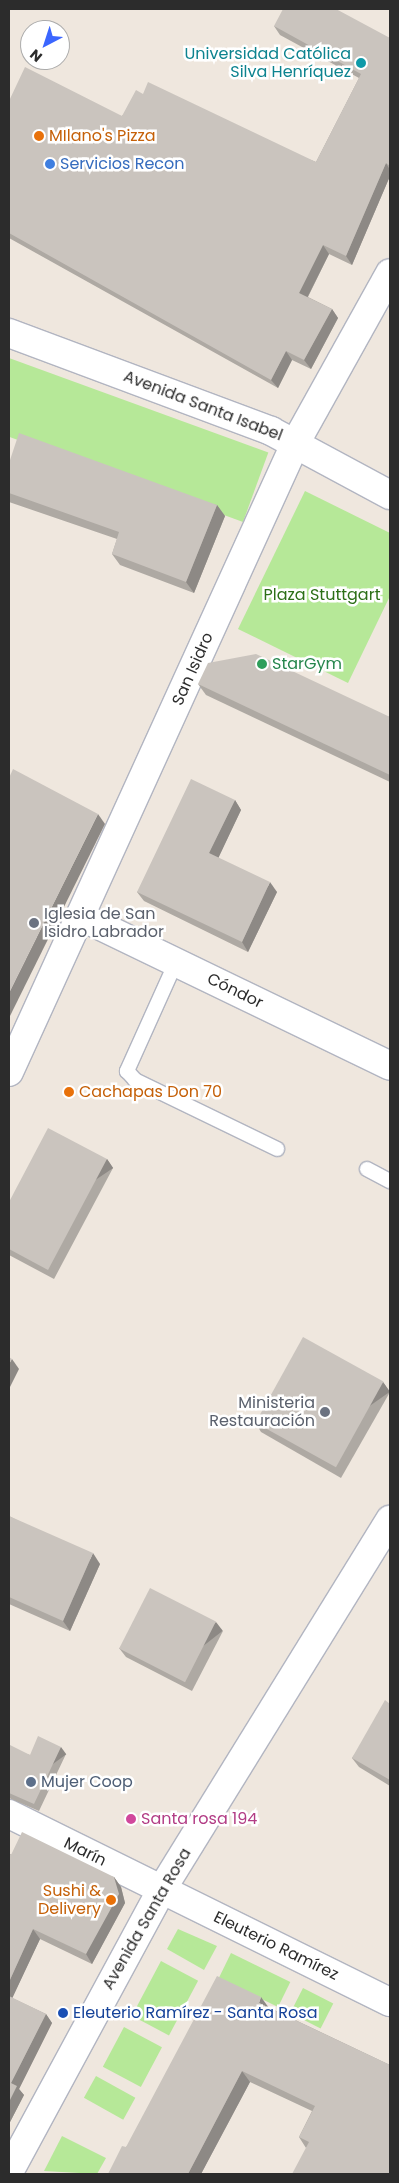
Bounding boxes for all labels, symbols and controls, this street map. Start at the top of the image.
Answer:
north arrow [20,20,70,70]
place label: Universidad Católica Silva Henríquez [185,44,351,82]
text: N [26,45,46,67]
marker: Universidad Católica Silva Henríquez [355,57,367,69]
place label: MIlano's Pizza [49,126,156,146]
marker: MIlano's Pizza [33,130,45,142]
place label: Servicios Recon [60,154,185,174]
marker: Servicios Recon [44,158,56,170]
street label: Avenida Santa Isabel [121,367,285,445]
park label: Plaza Stuttgart [264,585,380,605]
street label: San Isidro [168,629,218,709]
place label: StarGym [272,654,342,674]
marker: StarGym [256,658,268,670]
place label: Iglesia de San Isidro Labrador [44,904,164,942]
marker: Iglesia de San Isidro Labrador [28,917,40,929]
street label: Cóndor [204,969,266,1013]
place label: Cachapas Don 70 [79,1082,222,1102]
marker: Cachapas Don 70 [63,1086,75,1098]
place label: Ministeria Restauración [209,1393,315,1431]
marker: Ministeria Restauración [319,1406,331,1418]
place label: Mujer Coop [41,1772,133,1792]
marker: Mujer Coop [25,1776,37,1788]
place label: Santa rosa 194 [141,1809,257,1829]
marker: Santa rosa 194 [125,1813,137,1825]
street label: Marín [61,1834,109,1870]
street label: Avenida Santa Rosa [99,1845,195,1993]
place label: Sushi & Delivery [38,1881,101,1919]
marker: Sushi & Delivery [105,1894,117,1906]
street label: Eleuterio Ramírez [210,1907,342,1985]
place label: Eleuterio Ramírez - Santa Rosa [73,2003,317,2023]
marker: Eleuterio Ramírez - Santa Rosa [57,2007,69,2019]

